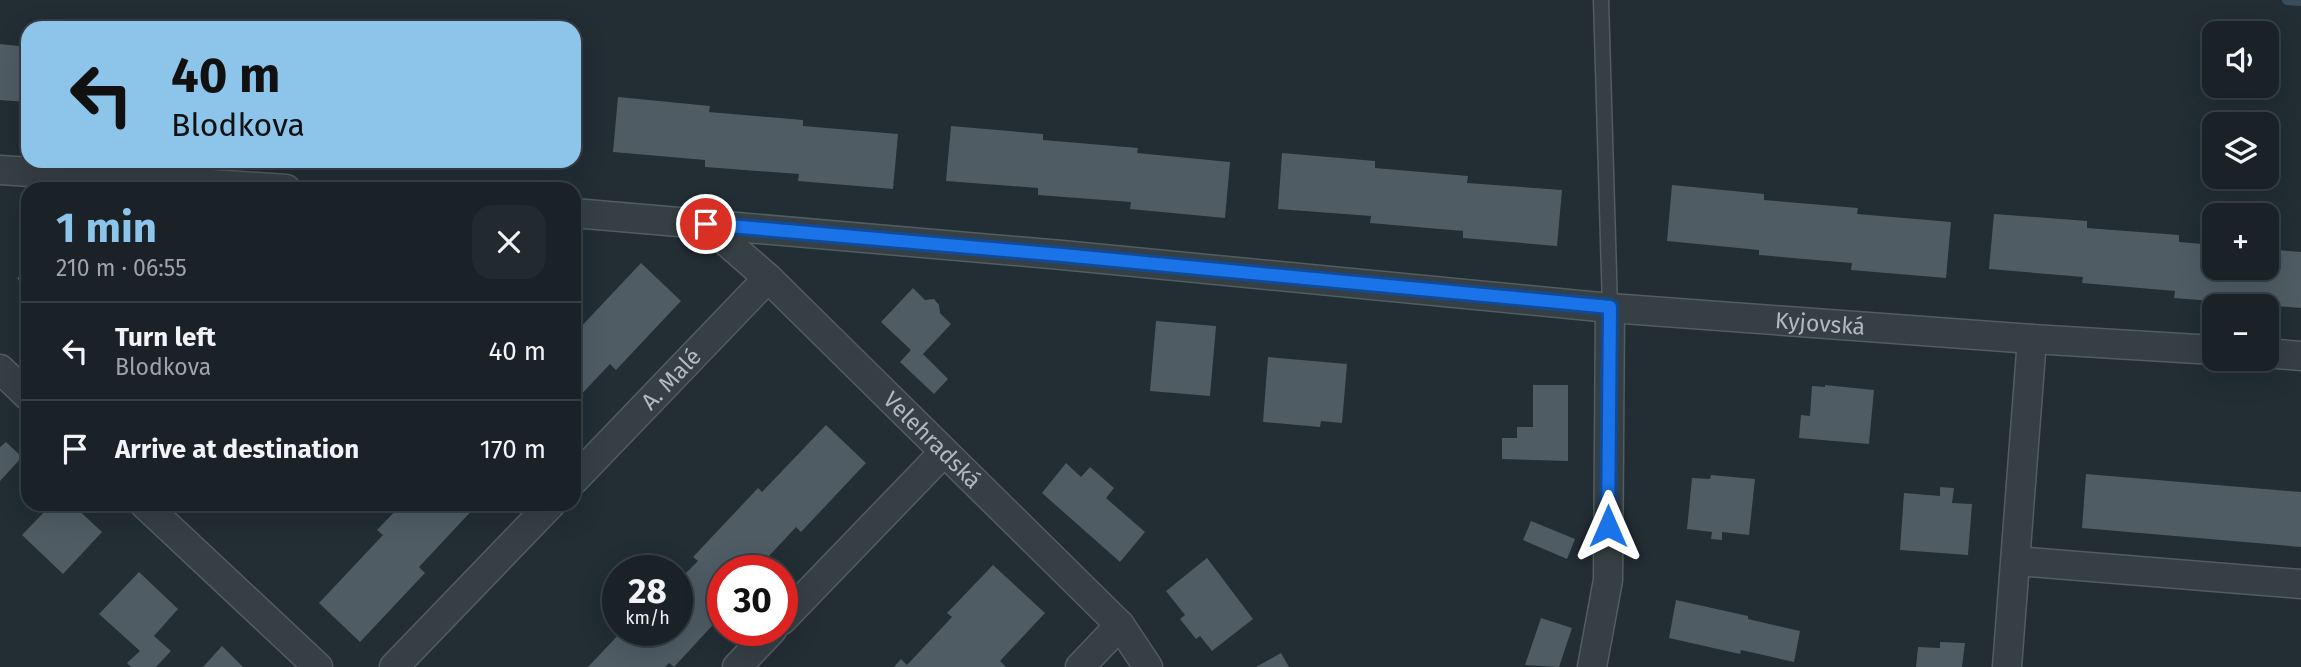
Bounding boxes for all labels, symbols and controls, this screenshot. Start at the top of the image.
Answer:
map controls [2202,21,2279,371]
button: sound [2202,21,2279,98]
text: 40 m [171,46,280,105]
icon: left [56,49,147,140]
text: Blodkova [171,106,305,144]
button: layers [2202,112,2279,189]
pin [676,194,736,254]
text: 1 min [56,203,157,253]
button: + [2202,203,2279,280]
button: close [472,205,546,279]
icon: arrive [687,205,725,243]
text: 210 m · 06:55 [56,254,187,282]
button: − [2202,294,2279,371]
street label: Kyjovská [1774,306,1866,341]
text: Turn left [115,322,216,353]
icon: left [56,332,94,370]
text: 40 m [488,336,546,367]
street label: A. Malé [635,343,707,416]
text: Blodkova [115,353,211,381]
street label: Velehradská [877,386,987,494]
icon: arrive [56,430,94,468]
text: Arrive at destination [115,434,359,465]
text: 170 m [480,434,546,465]
position arrow [1571,489,1645,563]
speed limit sign: 30 [707,555,798,646]
text: 28 [628,570,667,612]
text: km/h [625,607,670,629]

